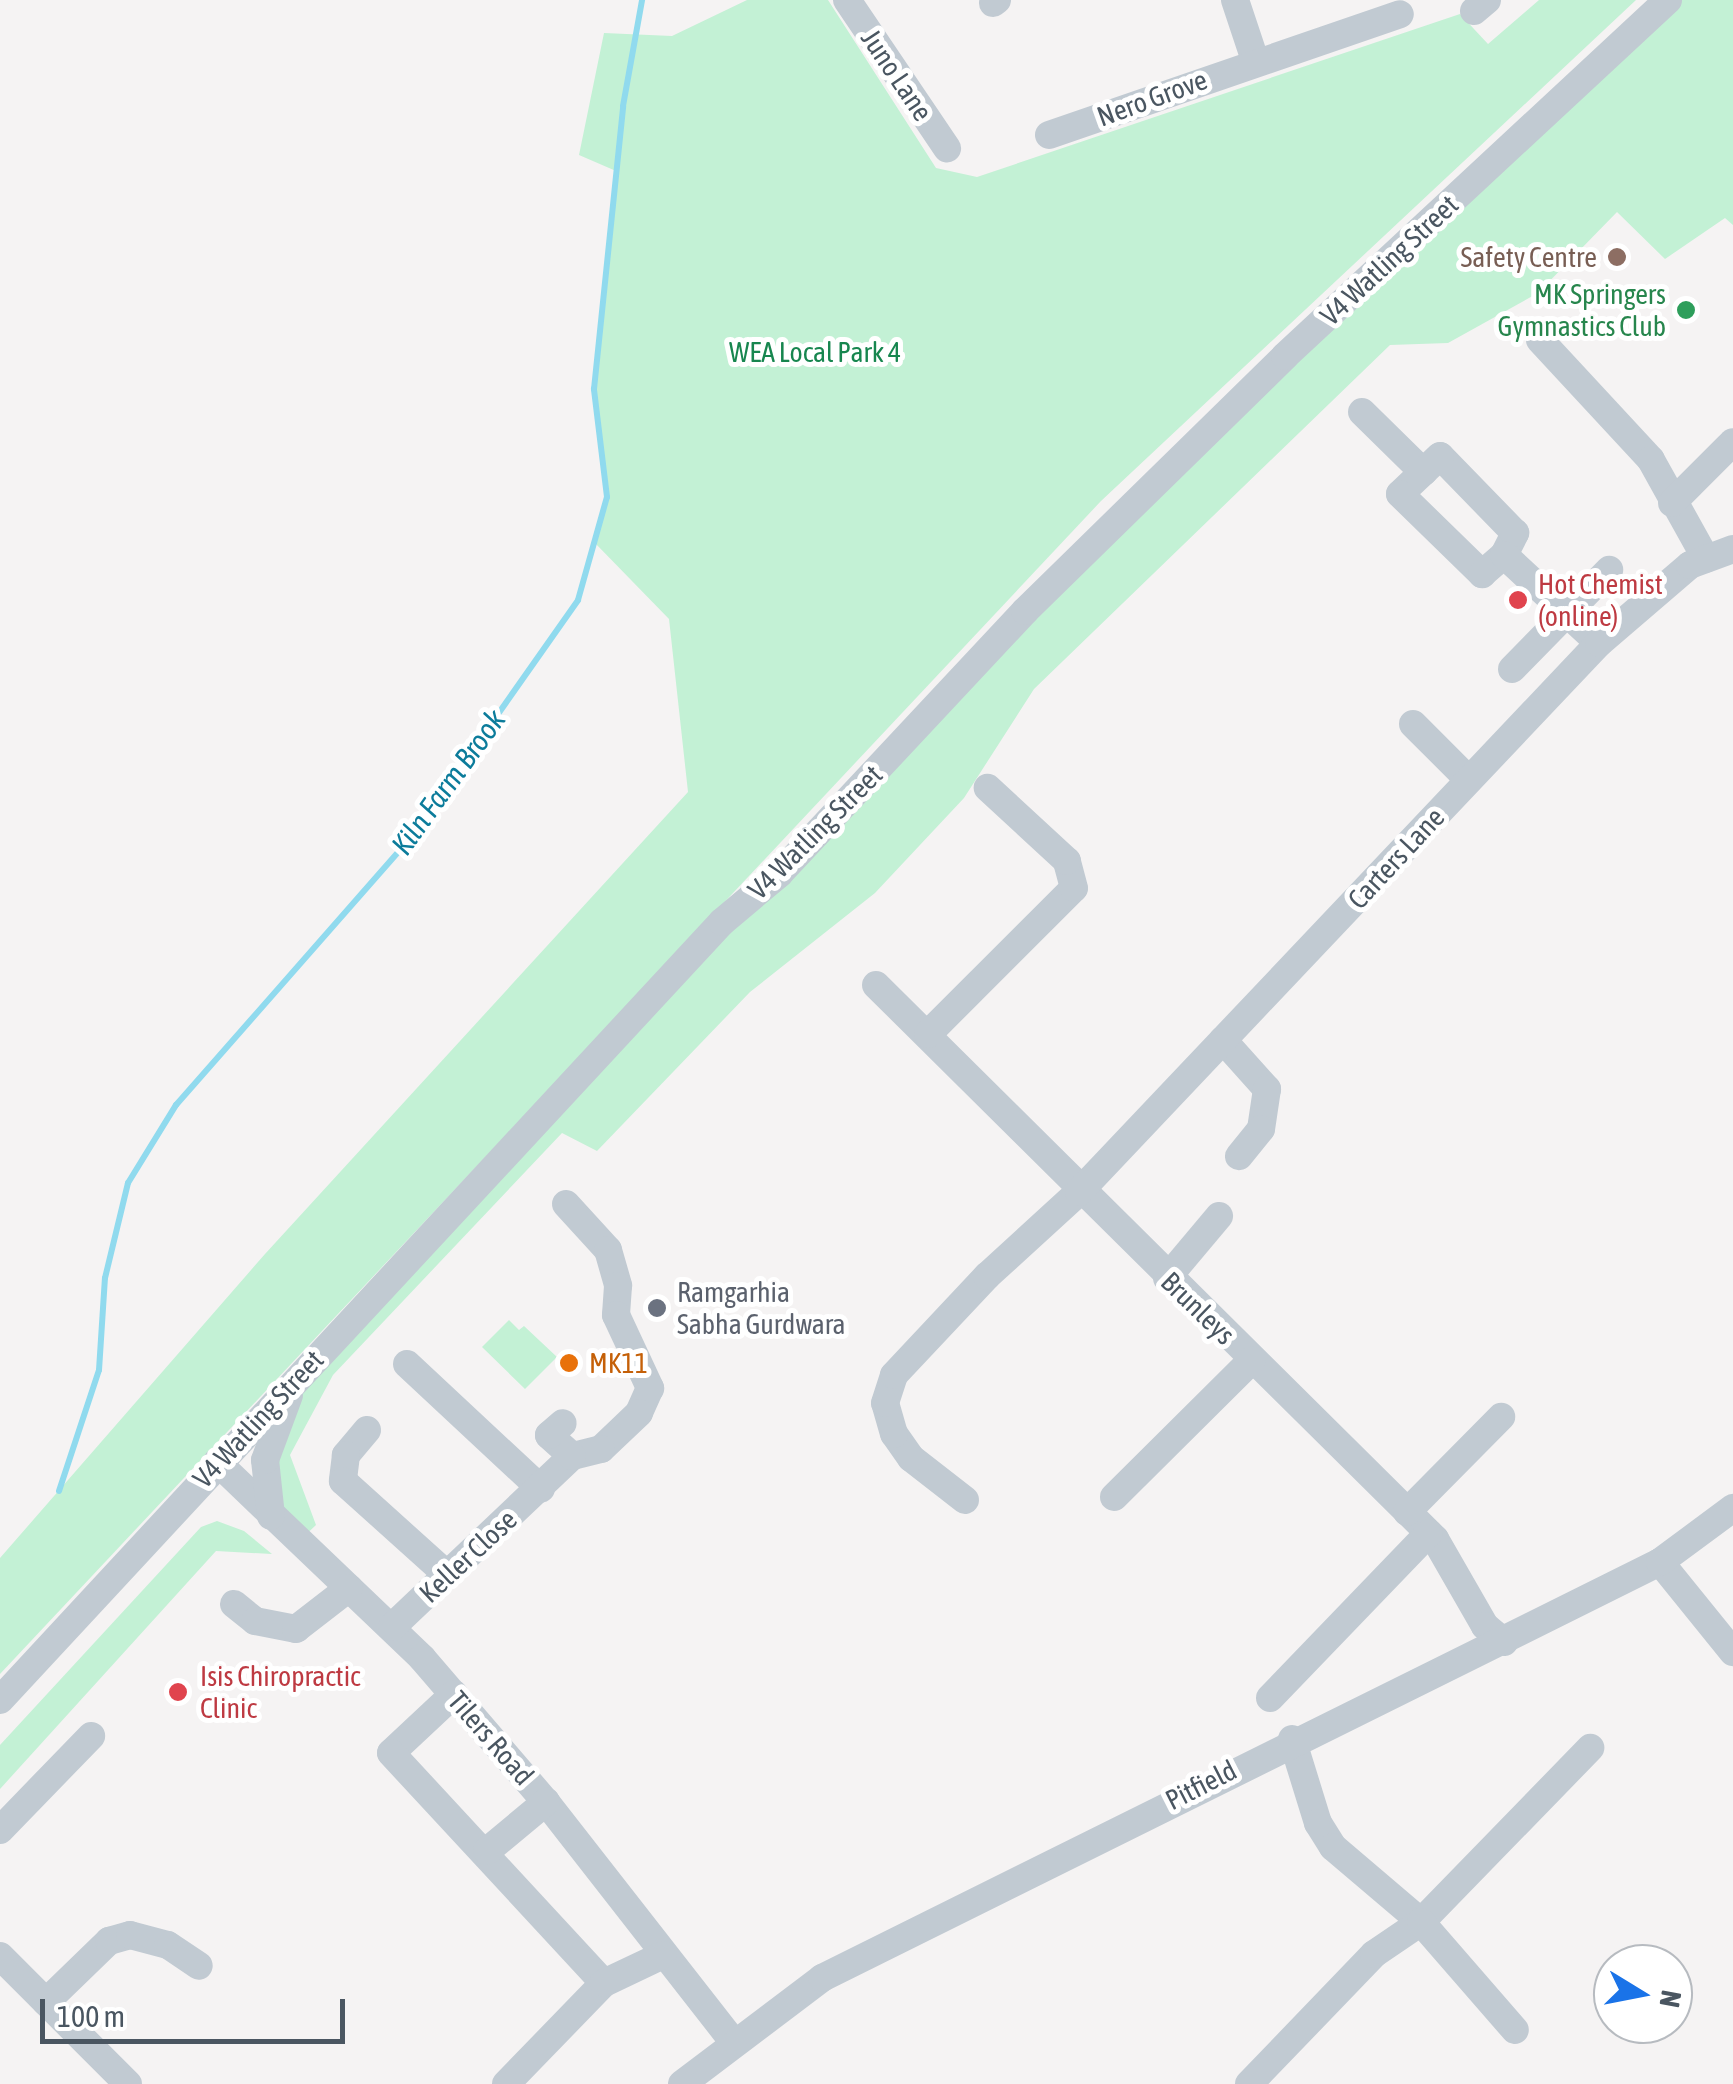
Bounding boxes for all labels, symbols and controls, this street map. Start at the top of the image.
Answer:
street label: Juno Lane [854,23,940,127]
street label: Nero Grove [1092,63,1212,133]
street label: V4 Watling Street [1313,188,1465,332]
place label: Safety Centre [1460,240,1597,274]
marker: Safety Centre [1606,246,1628,268]
place label: MK Springers Gymnastics Club [1498,277,1666,343]
marker: MK Springers Gymnastics Club [1675,299,1697,321]
park label: WEA Local Park 4 [729,335,901,369]
place label: Hot Chemist (online) [1538,567,1663,633]
marker: Hot Chemist (online) [1507,589,1529,611]
water label: Kiln Farm Brook [383,703,513,861]
street label: V4 Watling Street [741,758,889,906]
street label: Carters Lane [1341,800,1451,916]
street label: Brunleys [1154,1265,1242,1351]
place label: Ramgarhia Sabha Gurdwara [677,1275,846,1341]
marker: Ramgarhia Sabha Gurdwara [646,1297,668,1319]
street label: V4 Watling Street [186,1343,330,1495]
place label: MK11 [589,1346,648,1380]
marker: MK11 [558,1352,580,1374]
street label: Keller Close [412,1503,524,1609]
place label: Isis Chiropractic Clinic [200,1659,360,1725]
marker: Isis Chiropractic Clinic [165,1679,191,1705]
street label: Tilers Road [441,1684,541,1792]
street label: Pitfield [1160,1753,1242,1817]
north arrow [1593,1944,1693,2044]
scale bar [45,1979,350,2041]
text: N [1653,1988,1688,2010]
text: 100 m [57,1999,125,2033]

